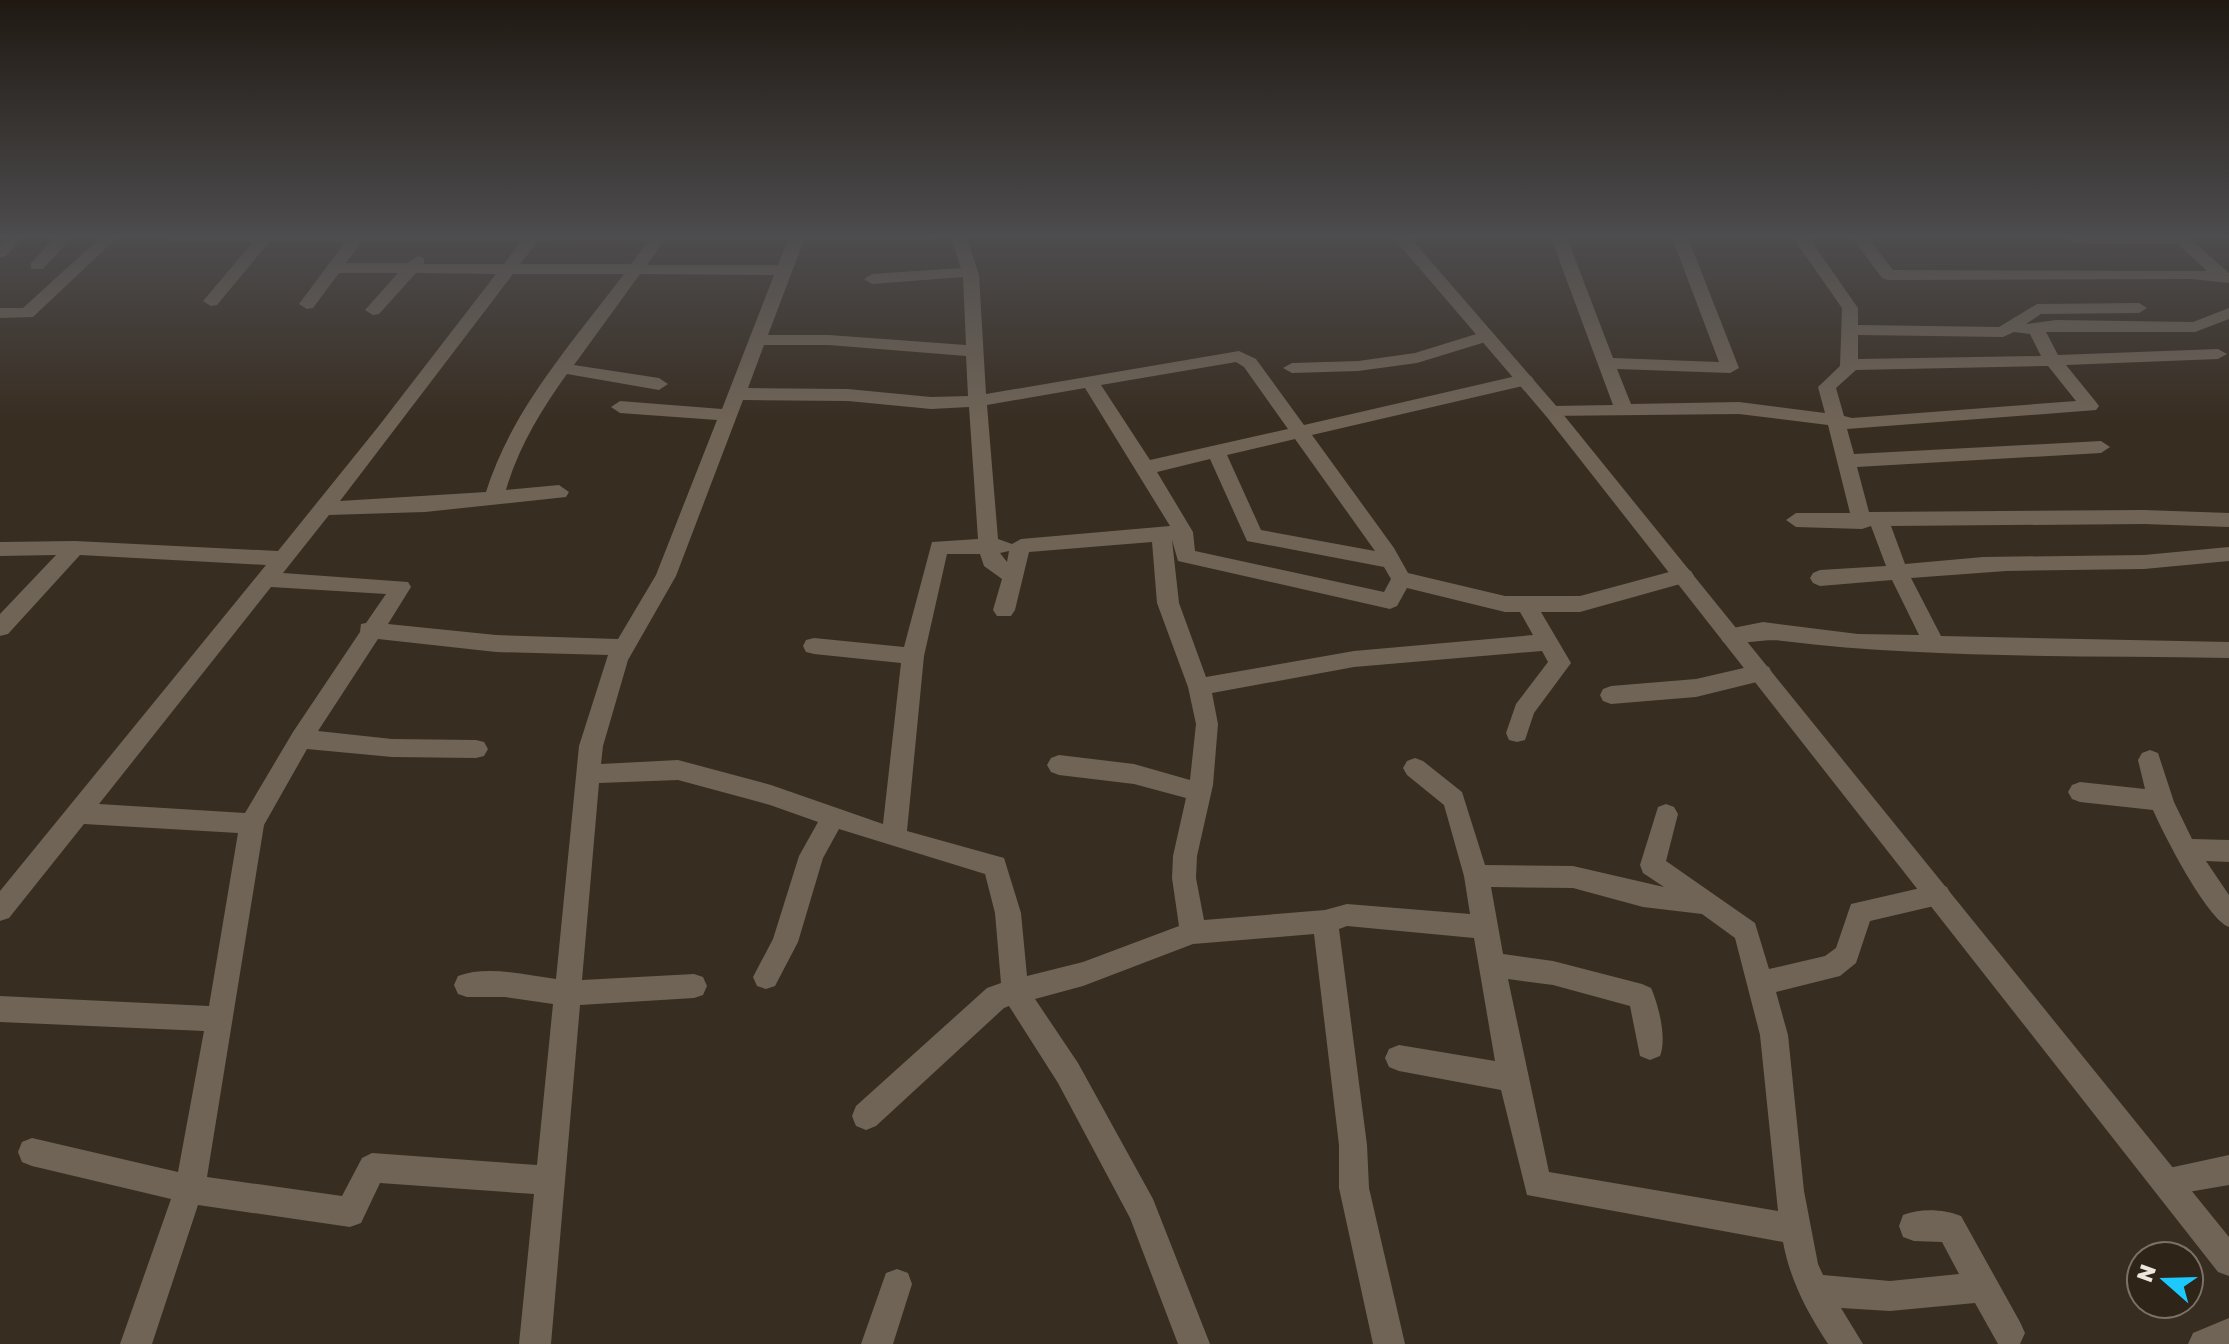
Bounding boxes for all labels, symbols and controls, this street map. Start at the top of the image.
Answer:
north arrow [2125,1240,2205,1320]
text: N [2130,1261,2161,1285]

